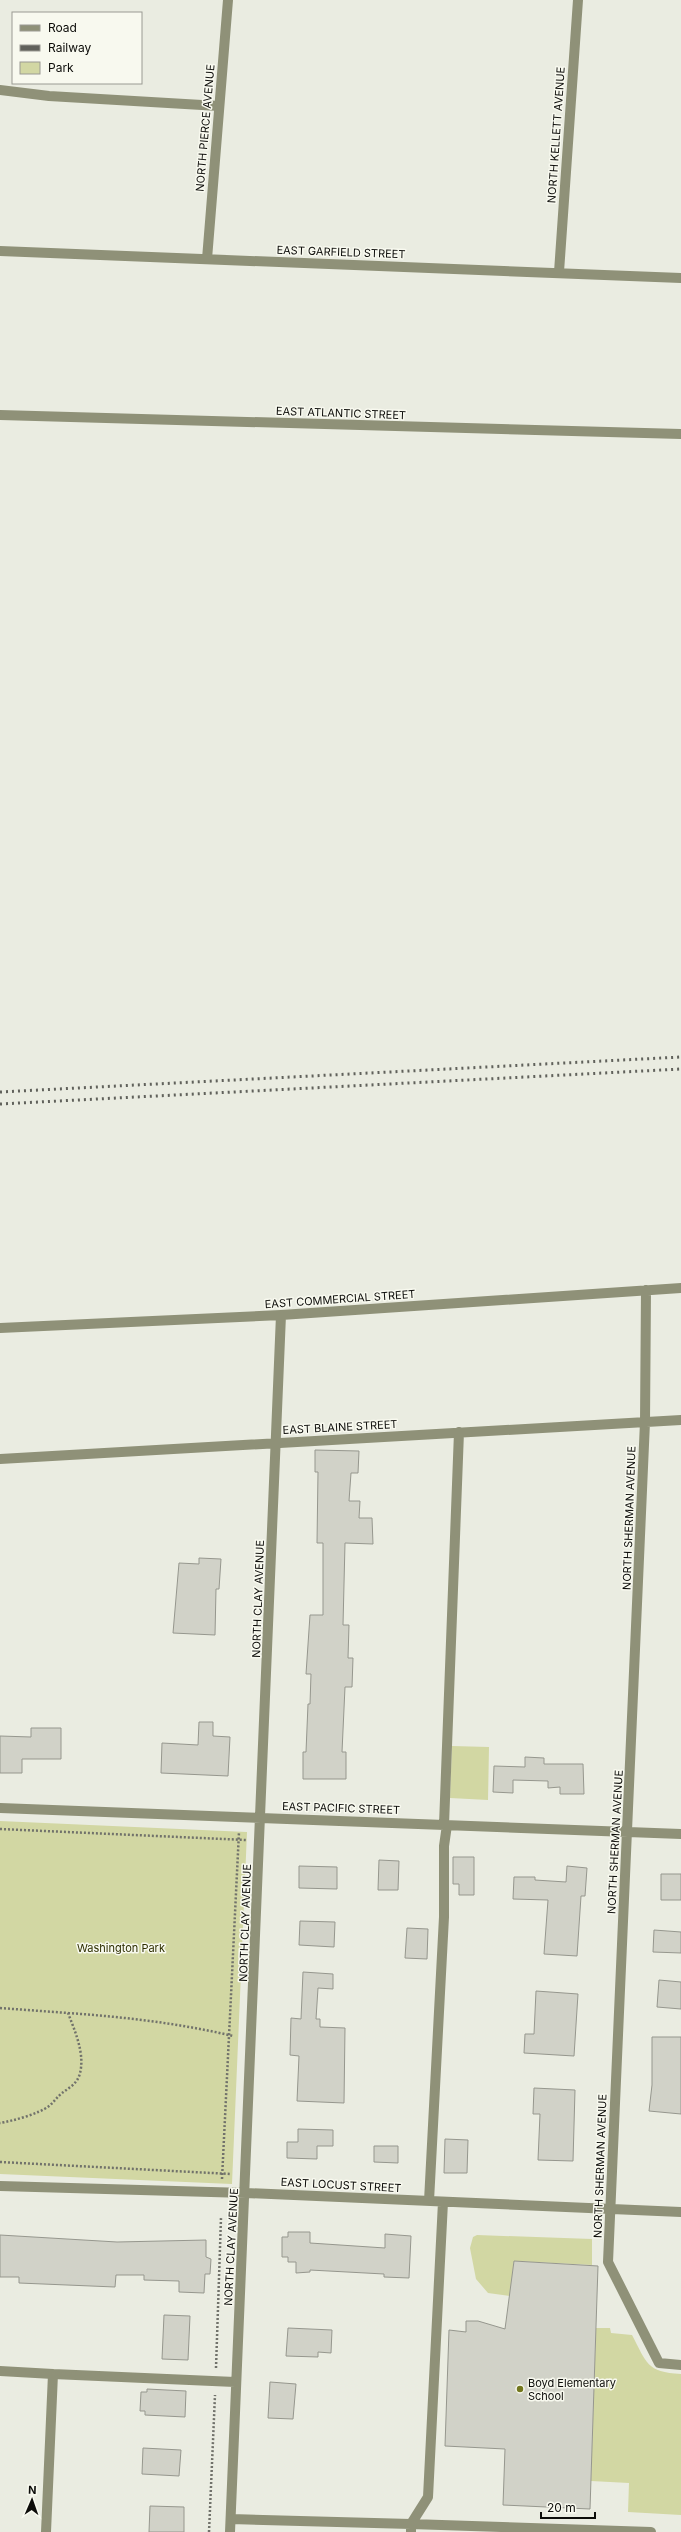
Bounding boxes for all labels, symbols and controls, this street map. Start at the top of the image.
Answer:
legend [12,12,142,84]
text: Road [48,20,77,35]
text: Railway [48,40,92,55]
text: Park [48,60,74,75]
street label: NORTH PIERCE AVENUE [192,64,218,192]
street label: NORTH KELLETT AVENUE [544,66,568,204]
street label: EAST GARFIELD STREET [276,243,406,261]
street label: EAST ATLANTIC STREET [276,404,406,422]
street label: EAST COMMERCIAL STREET [264,1287,416,1311]
street label: EAST BLAINE STREET [282,1417,398,1437]
street label: NORTH SHERMAN AVENUE [619,1446,639,1590]
street label: NORTH CLAY AVENUE [249,1540,267,1658]
street label: NORTH SHERMAN AVENUE [604,1770,626,1914]
street label: EAST PACIFIC STREET [282,1799,400,1817]
street label: NORTH CLAY AVENUE [236,1864,254,1982]
park label: Washington Park [77,1941,165,1955]
street label: NORTH SHERMAN AVENUE [590,2094,610,2238]
street label: EAST LOCUST STREET [280,2175,402,2195]
street label: NORTH CLAY AVENUE [221,2188,241,2306]
place label: Boyd Elementary School [528,2376,616,2403]
marker: Boyd Elementary School [515,2384,525,2394]
north arrow [12,2480,52,2520]
text: N [28,2483,37,2497]
scale bar [541,2494,595,2520]
text: 20 m [547,2500,576,2515]

